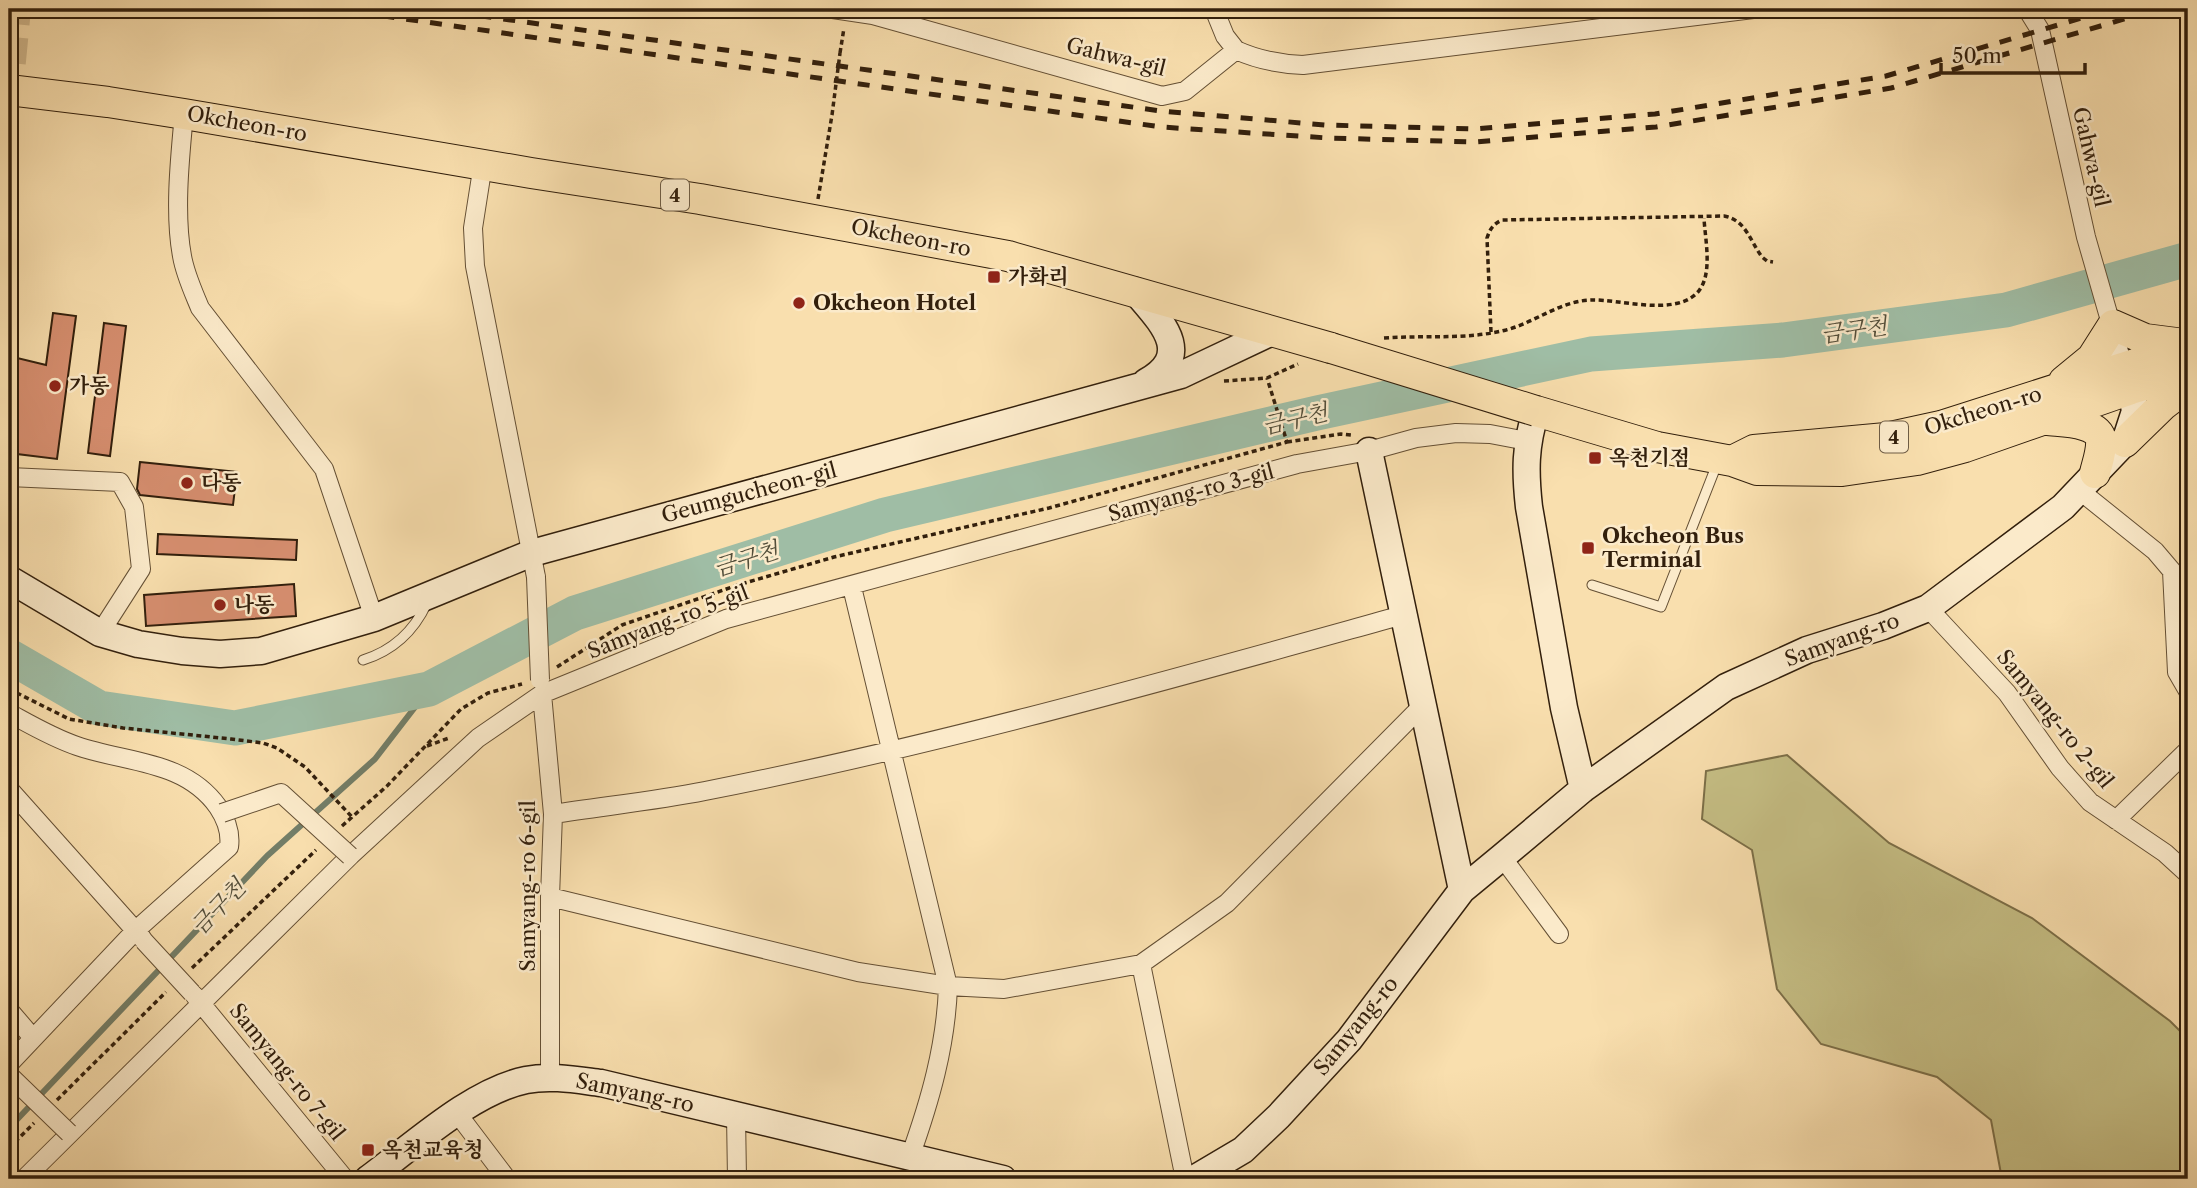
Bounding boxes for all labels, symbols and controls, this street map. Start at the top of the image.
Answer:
street label: Gahwa-gil [1064,32,1169,81]
scale bar [1941,32,2085,76]
text: 50 m [1952,43,2002,68]
street label: Okcheon-ro [185,101,309,146]
street label: Gahwa-gil [2068,104,2115,209]
road number: 4 [661,180,689,210]
street label: Okcheon-ro [849,214,973,261]
place label: 가화리 [1008,264,1069,289]
marker: 가화리 [986,269,1002,285]
place label: Okcheon Hotel [813,290,976,315]
marker: Okcheon Hotel [791,295,807,311]
water label: 금구천 [1819,311,1891,349]
place label: 가동 [69,373,110,398]
marker: 가동 [47,378,63,394]
street label: Okcheon-ro [1921,381,2045,440]
water label: 금구천 [1259,397,1332,440]
road number: 4 [1880,422,1908,452]
place label: 옥천기점 [1609,445,1690,470]
marker: 옥천기점 [1587,450,1603,466]
street label: Geumgucheon-gil [658,457,839,528]
street label: Samyang-ro 3-gil [1105,458,1276,527]
place label: 다동 [201,470,242,495]
marker: 다동 [179,475,195,491]
place label: Okcheon Bus Terminal [1602,523,1744,572]
water label: 금구천 [710,535,784,582]
marker: Okcheon Bus Terminal [1580,540,1596,556]
street label: Samyang-ro 5-gil [584,579,752,664]
place label: 나동 [234,592,275,617]
marker: 나동 [212,597,228,613]
street label: Samyang-ro [1781,607,1903,672]
street label: Samyang-ro 2-gil [1992,644,2119,793]
street label: Samyang-ro 6-gil [515,800,540,972]
water label: 금구천 [185,872,252,941]
street label: Samyang-ro [1308,971,1403,1080]
street label: Samyang-ro 7-gil [225,998,350,1145]
street label: Samyang-ro [574,1068,696,1117]
place label: 옥천교육청 [382,1137,483,1162]
marker: 옥천교육청 [360,1142,376,1158]

